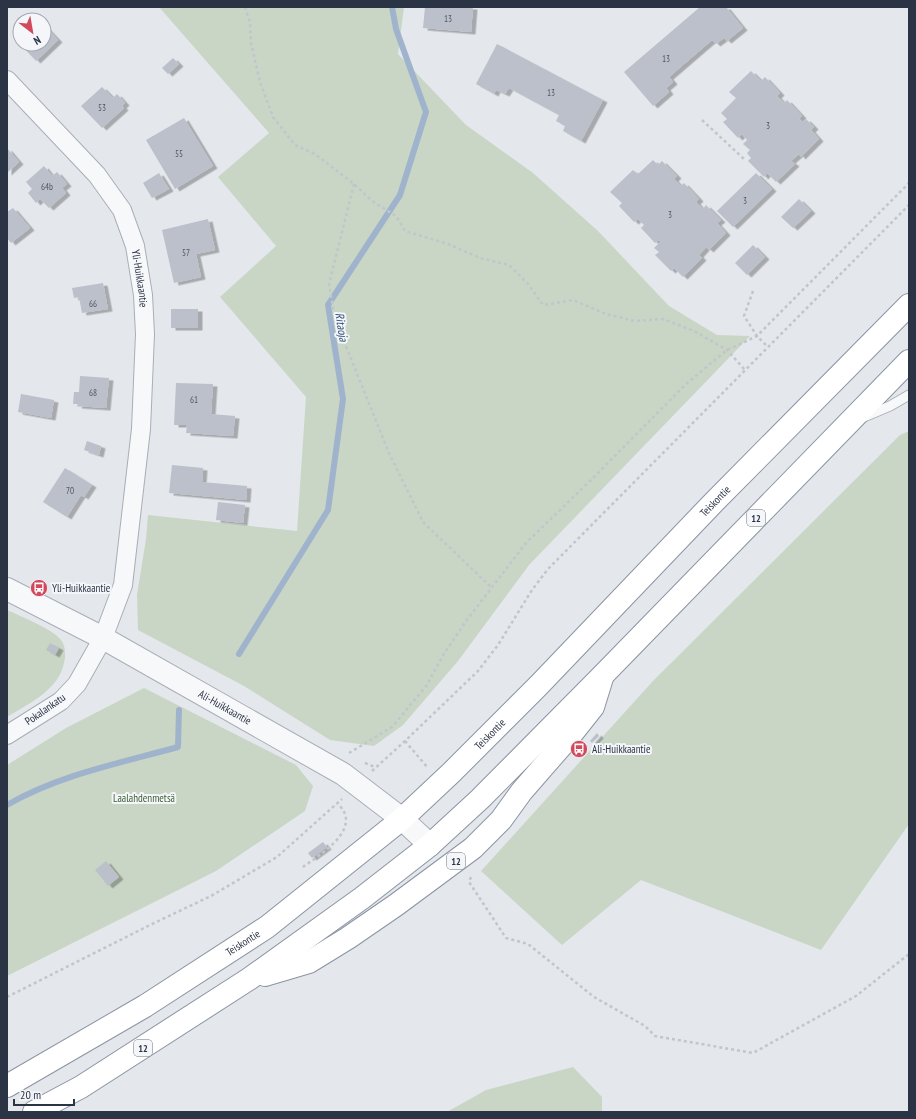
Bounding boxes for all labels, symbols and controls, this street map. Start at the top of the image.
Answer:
north arrow [12,12,52,52]
house number: 13 [444,13,452,24]
text: N [31,33,43,48]
house number: 13 [662,53,670,64]
house number: 13 [547,87,555,98]
house number: 53 [98,102,106,113]
house number: 3 [766,120,770,131]
house number: 55 [175,148,183,159]
house number: 64b [41,181,53,192]
house number: 3 [743,195,747,206]
house number: 3 [668,209,672,220]
house number: 57 [182,247,190,258]
street label: Yli-Huikkaantie [129,248,151,308]
house number: 66 [89,298,97,309]
water label: Ritaoja [332,311,352,344]
house number: 68 [89,387,97,398]
house number: 61 [190,394,198,405]
street label: Teiskontie [697,482,734,520]
house number: 70 [66,485,74,496]
road number: 12 [747,510,765,526]
bus stop icon: Yli-Huikkaantie [29,578,49,598]
place label: Yli-Huikkaantie [52,581,111,595]
street label: Ali-Huikkaantie [196,687,254,728]
street label: Pokalankatu [22,690,68,728]
street label: Teiskontie [471,715,509,753]
bus stop icon: Ali-Huikkaantie [569,739,589,759]
place label: Ali-Huikkaantie [592,742,651,756]
park label: Laalahdenmetsä [113,791,175,805]
road number: 12 [447,853,465,869]
street label: Teiskontie [223,926,263,959]
road number: 12 [134,1040,152,1056]
scale bar [14,1081,74,1107]
text: 20 m [20,1087,41,1102]

